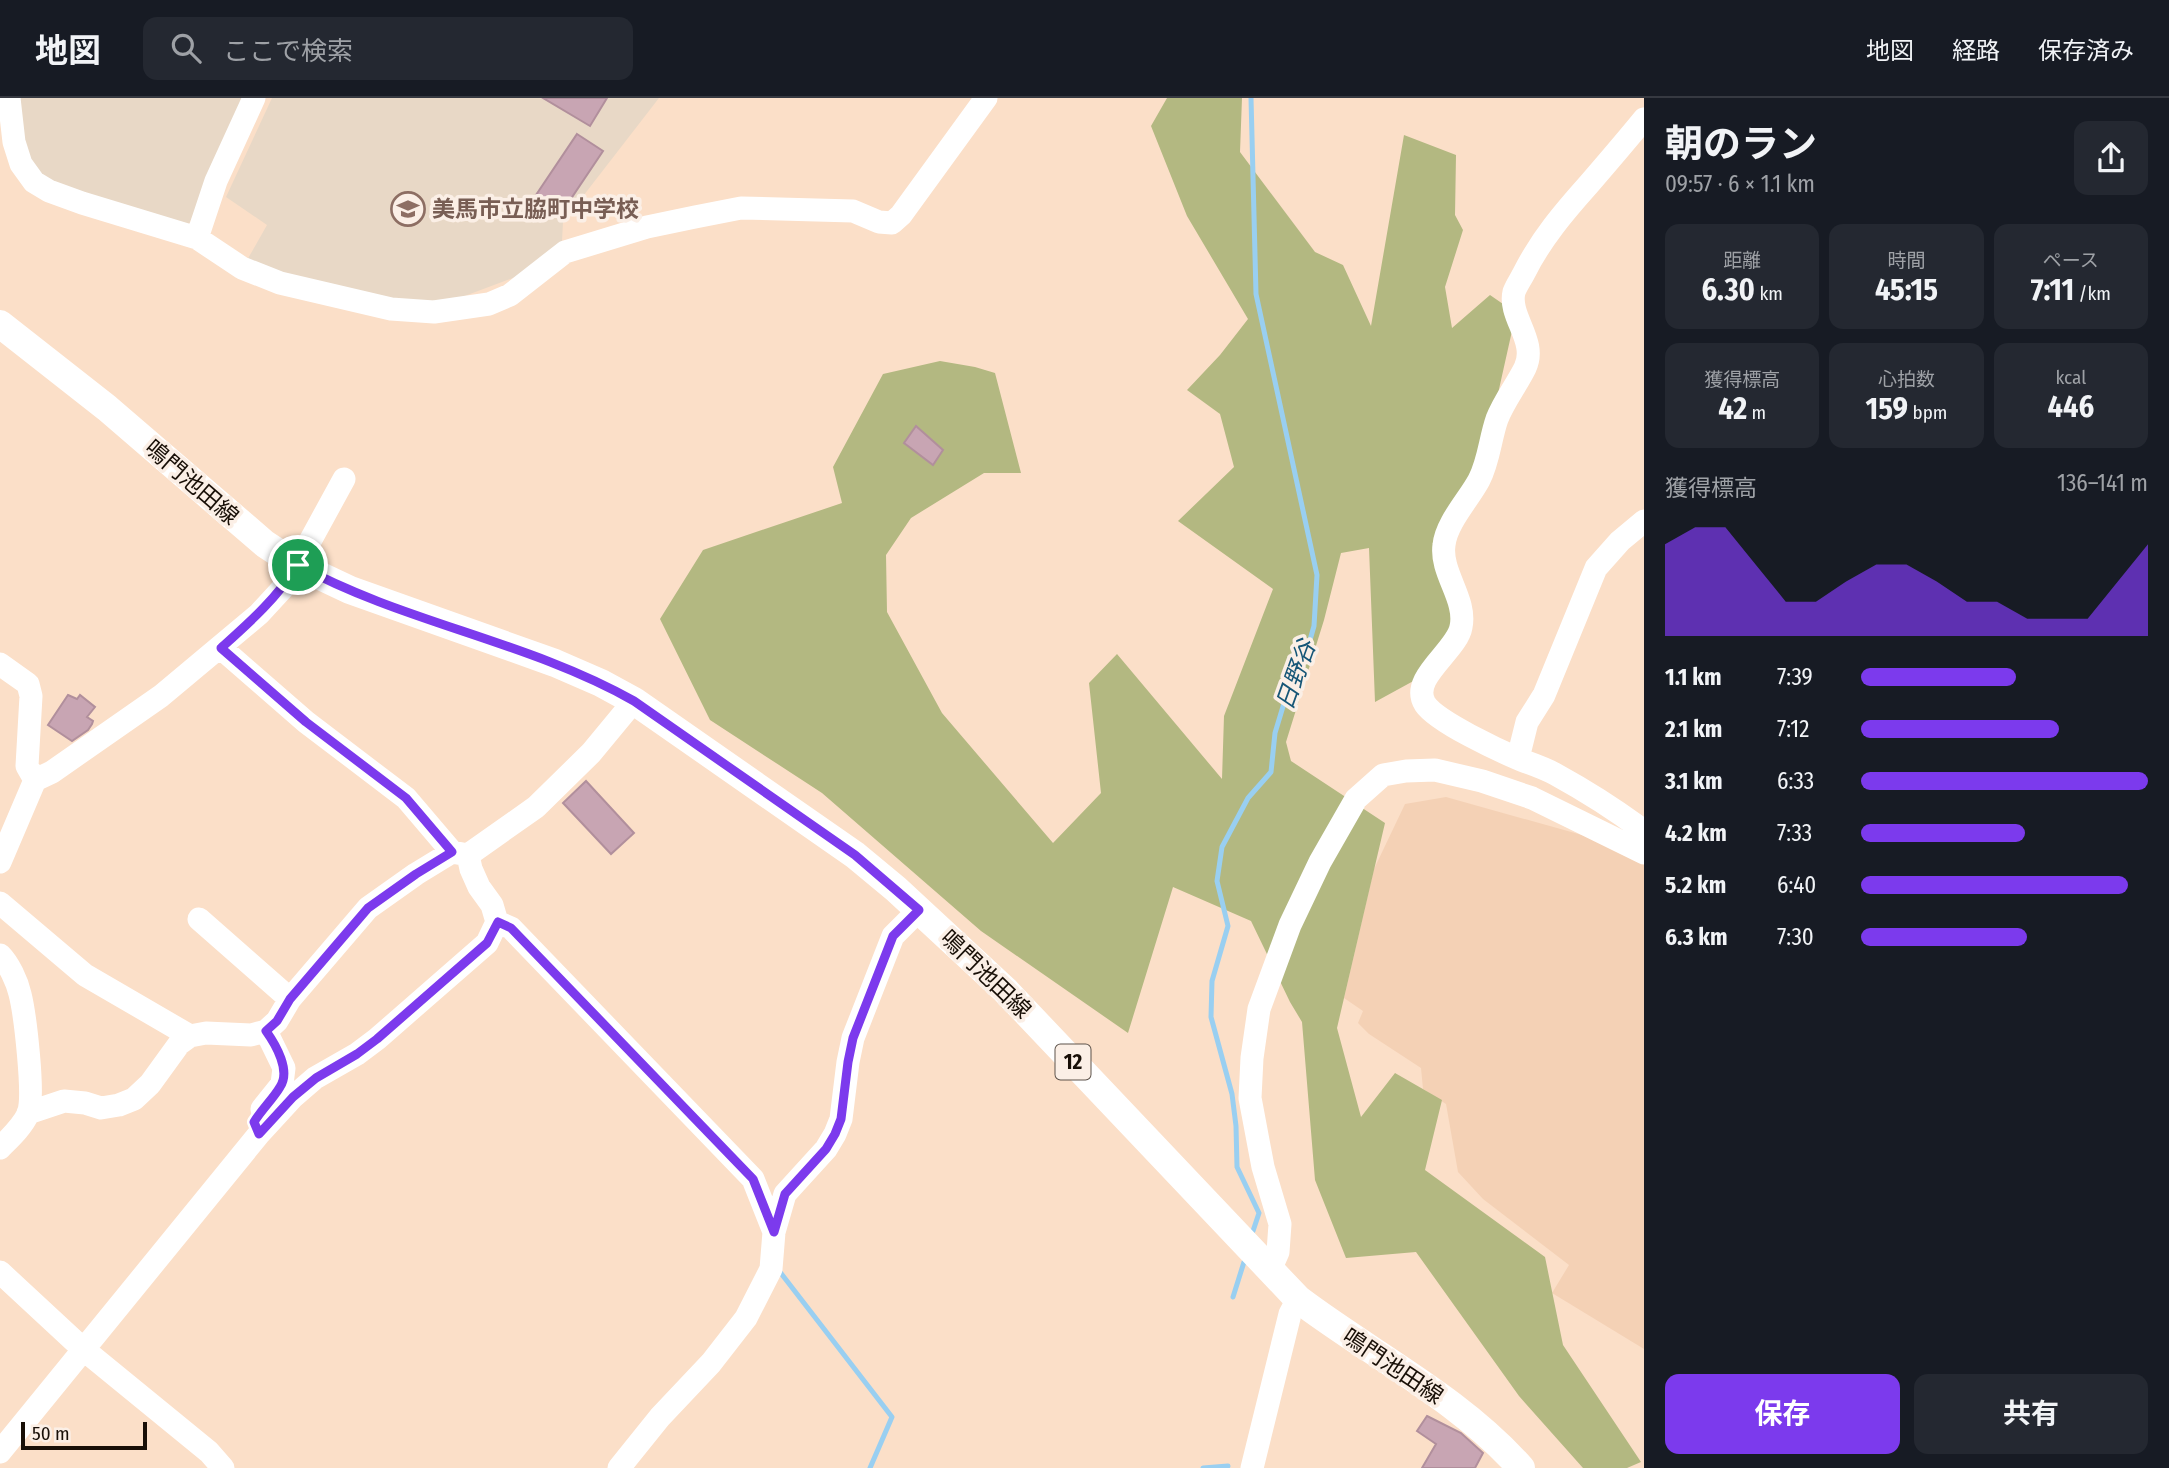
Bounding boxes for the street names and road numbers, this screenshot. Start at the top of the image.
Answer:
street label: 鳴門池田線 [139,434,245,530]
street label: 鳴門池田線 [935,924,1037,1024]
road number: 12 [1056,1044,1090,1080]
street label: 鳴門池田線 [1338,1322,1448,1410]

